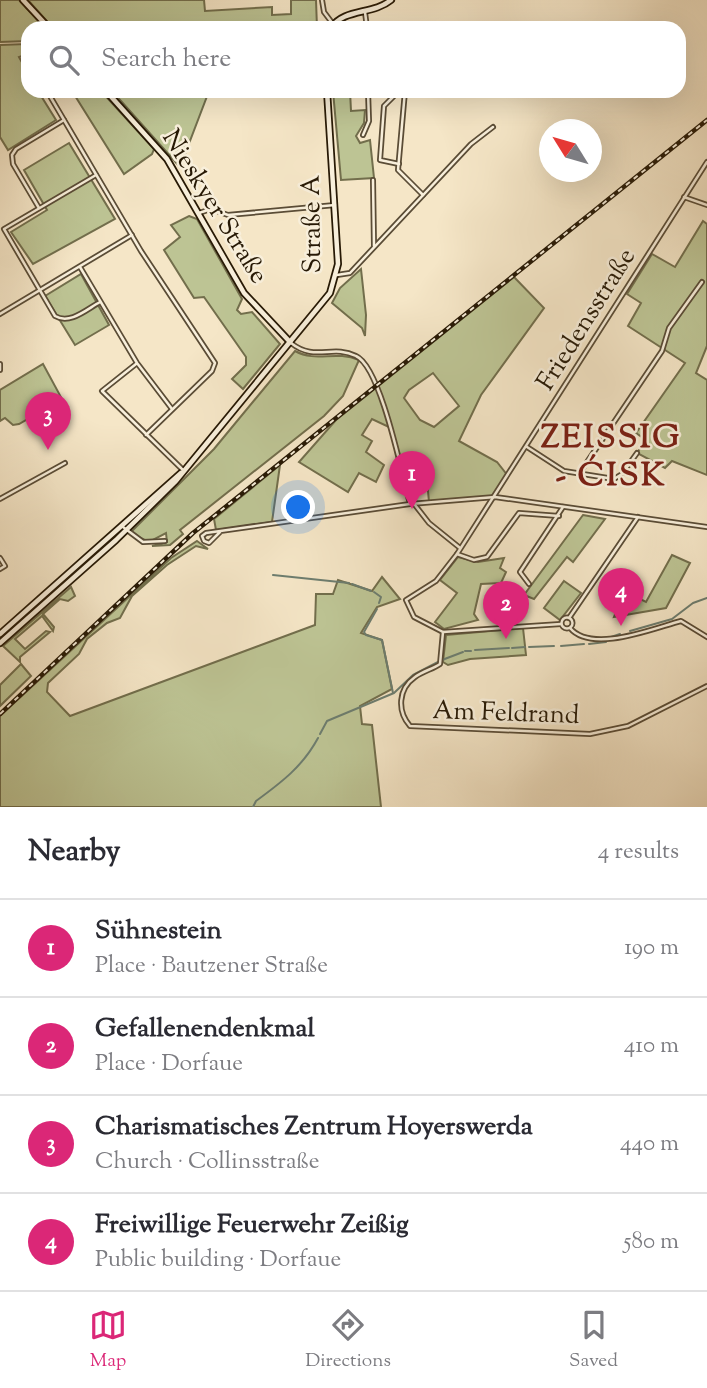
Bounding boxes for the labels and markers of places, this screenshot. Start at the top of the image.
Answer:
pin: 3 [25,392,71,450]
pin: 1 [389,451,435,509]
pin: 4 [598,568,644,626]
pin: 2 [483,581,529,639]

